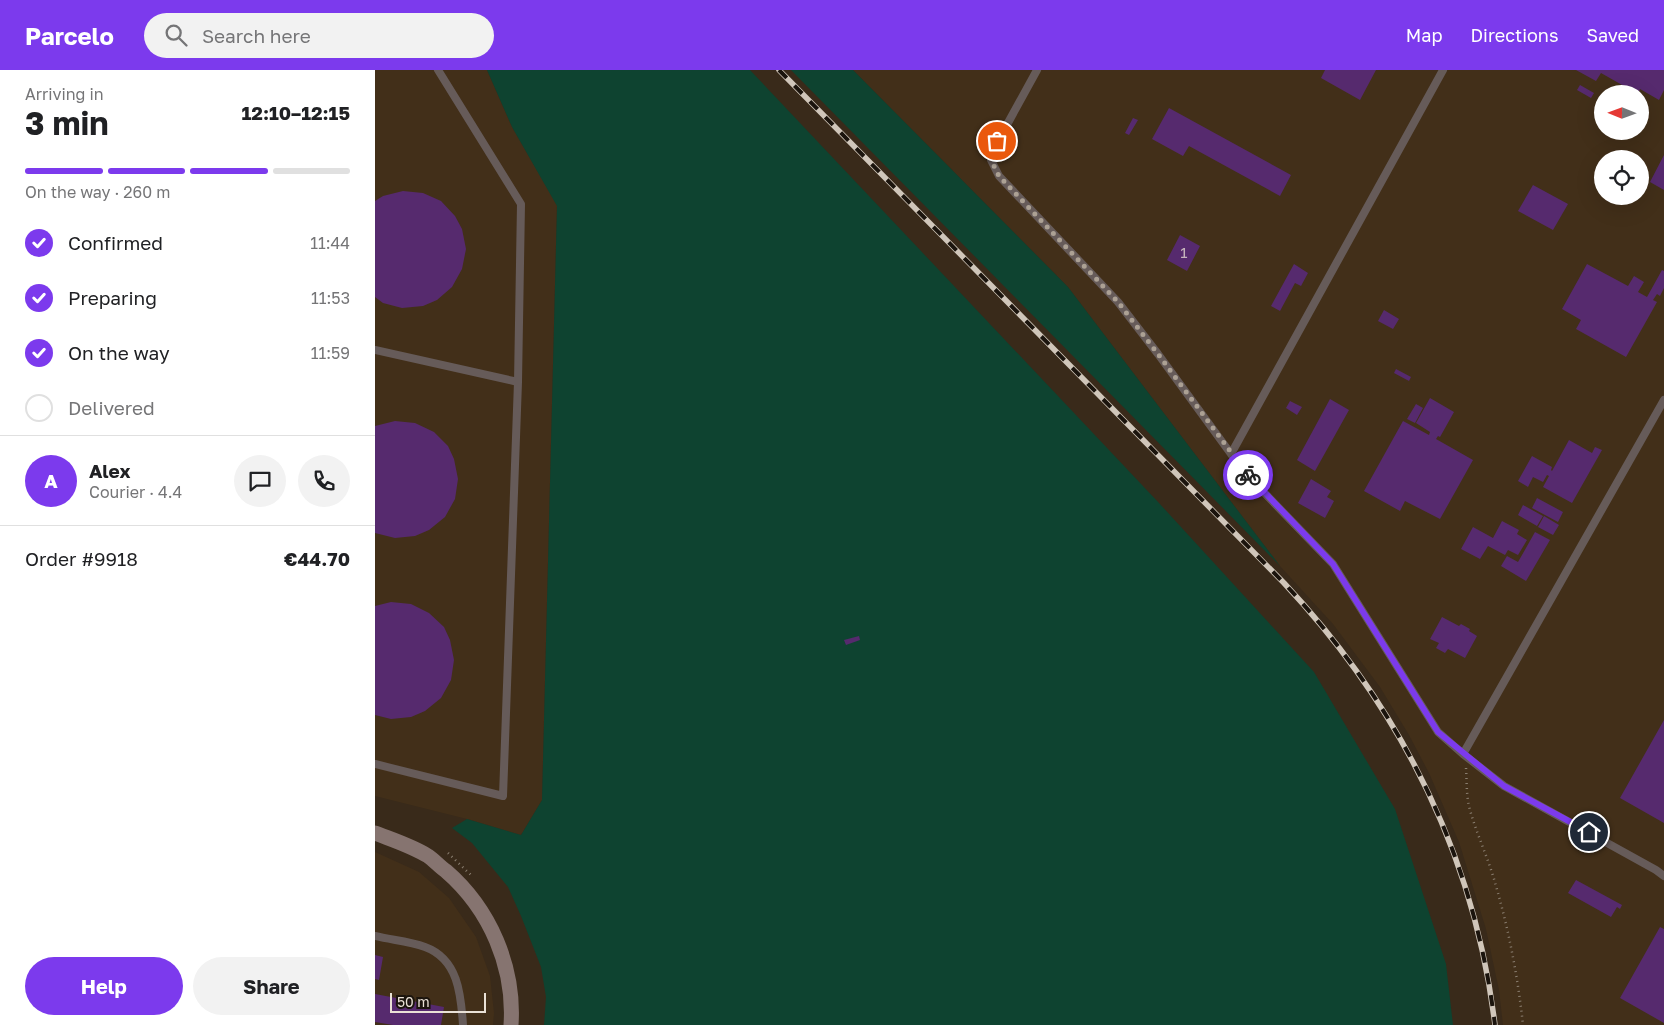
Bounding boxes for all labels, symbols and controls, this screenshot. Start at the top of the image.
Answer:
search box [144,13,494,58]
text: Parcelo [25,21,114,50]
icon: search [162,21,190,49]
text: Search here [202,24,311,47]
text: Map [1406,24,1442,46]
text: Directions [1470,24,1558,46]
text: Saved [1586,24,1639,46]
text: Arriving in [25,84,104,104]
north arrow [1594,85,1649,140]
map controls [1594,85,1649,205]
text: 12:10–12:15 [242,101,350,124]
text: 3 min [25,104,109,142]
pin [976,120,1018,162]
icon: bag [983,127,1011,155]
button: locate [1594,150,1649,205]
text: On the way · 260 m [25,182,170,202]
icon: check [25,229,53,257]
text: Confirmed [68,231,163,254]
text: 11:44 [310,233,350,253]
house number: 1 [1180,243,1188,261]
icon: check [25,284,53,312]
text: Preparing [68,286,157,309]
text: 11:53 [311,288,350,308]
icon: check [25,339,53,367]
text: On the way [68,341,170,364]
text: 11:59 [311,343,350,363]
text: Delivered [68,396,155,419]
courier [1223,450,1273,500]
button: chat [234,455,286,507]
button: phone [298,455,350,507]
text: Alex [89,459,130,482]
icon: bike [1234,461,1262,489]
text: A [44,469,58,492]
text: Courier · 4.4 [89,482,182,502]
text: Order #9918 [25,547,138,570]
text: €44.70 [284,547,350,570]
pin [1568,811,1610,853]
icon: home [1575,818,1603,846]
button: Help [25,957,183,1015]
button: Share [193,957,350,1015]
scale bar [390,990,486,1013]
text: 50 m [397,993,430,1010]

